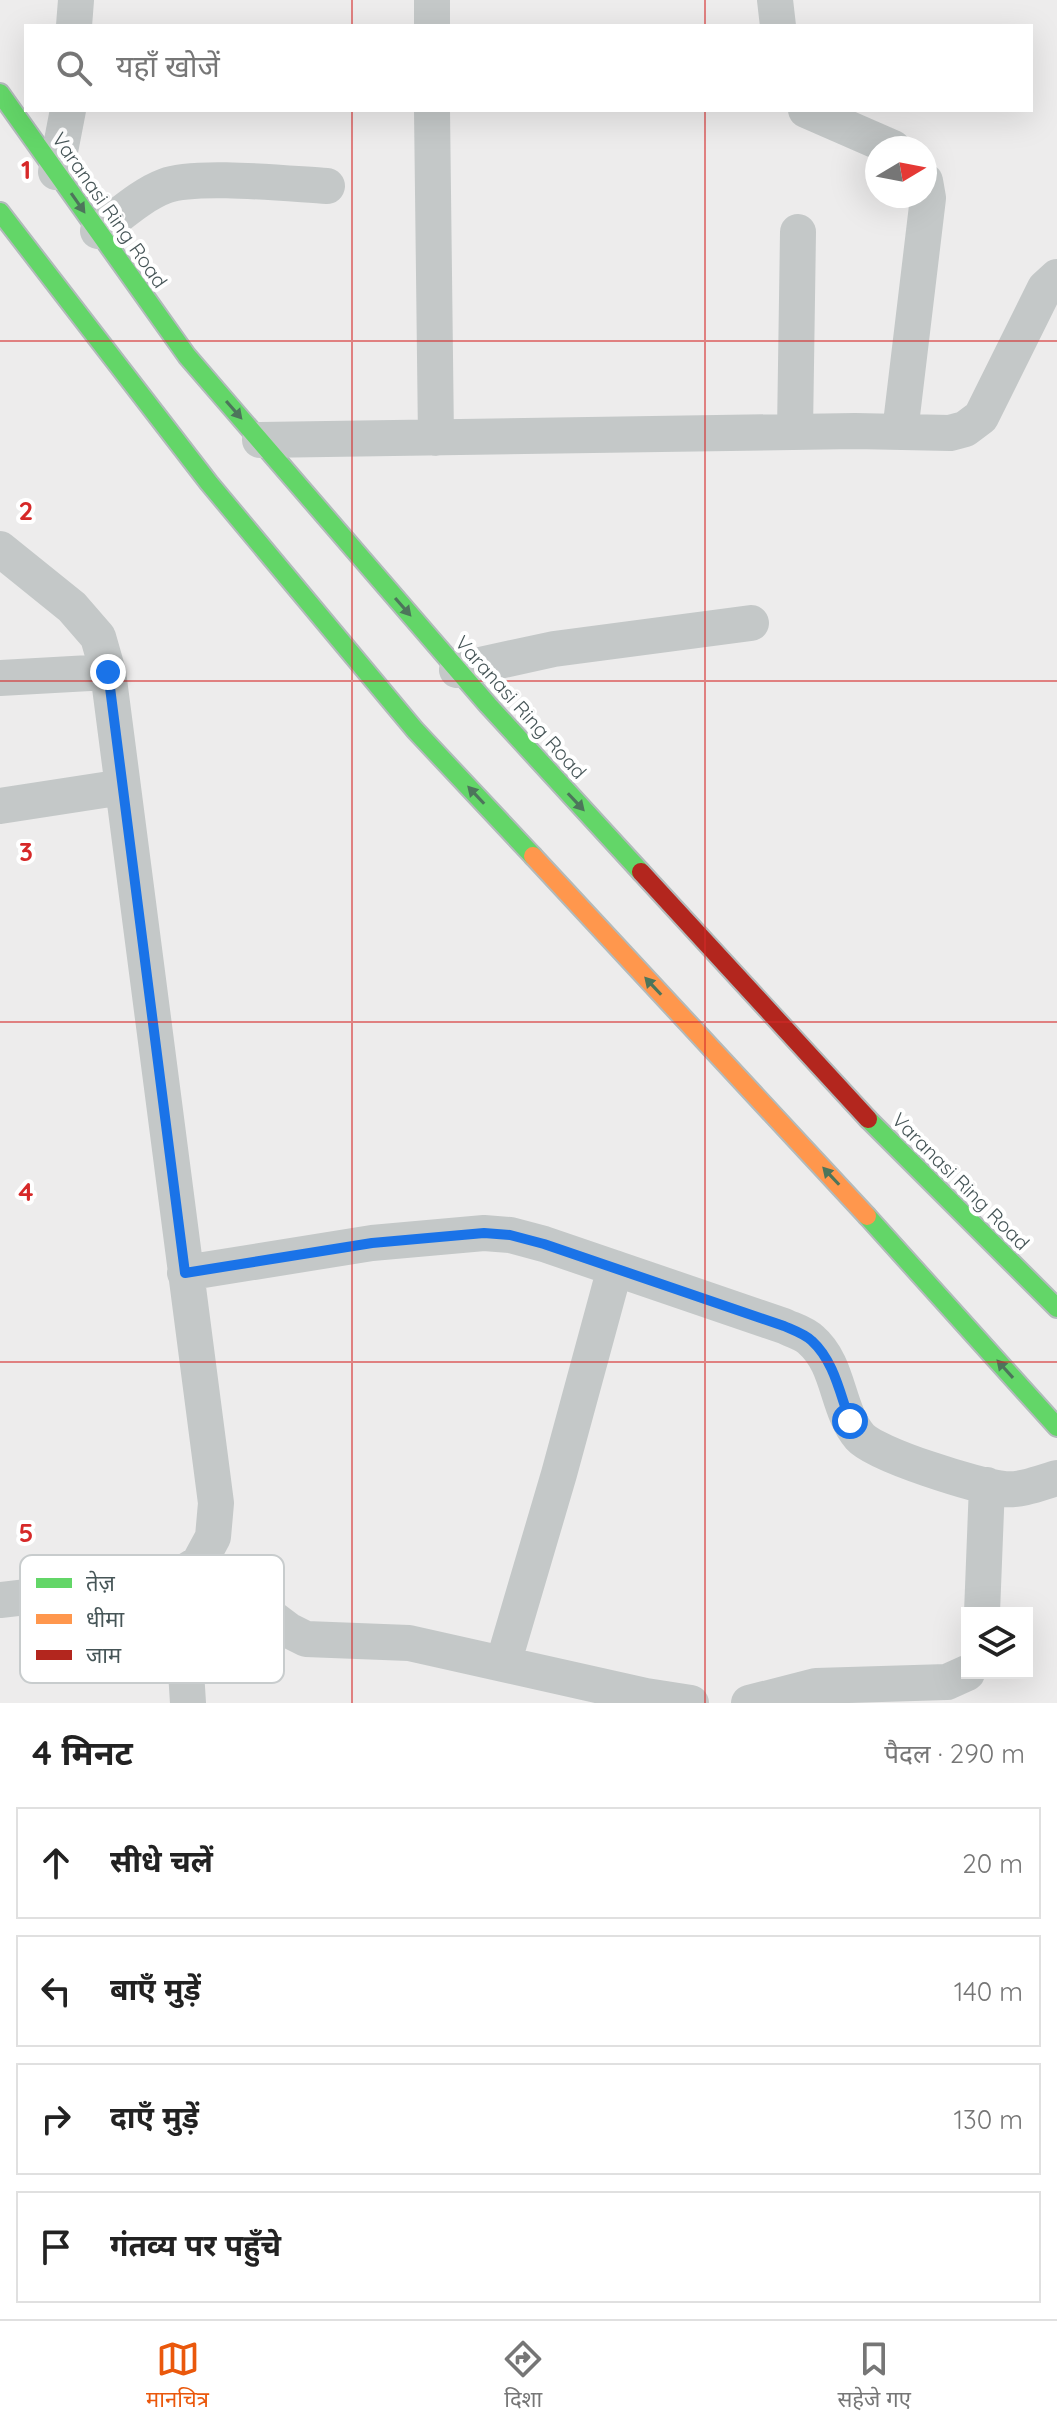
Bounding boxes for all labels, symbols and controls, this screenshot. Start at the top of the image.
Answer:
search box [24,24,1033,112]
icon: search [52,46,96,90]
text: यहाँ खोजें [116,47,220,85]
street label: Varanasi Ring Road [47,127,173,293]
north arrow [865,136,937,208]
text: 1 [21,153,31,186]
one-way arrow [70,192,85,213]
one-way arrow [225,400,242,420]
text: 2 [19,494,33,527]
one-way arrow [394,598,412,617]
street label: Varanasi Ring Road [450,630,592,784]
route end [90,654,126,690]
one-way arrow [468,786,486,805]
one-way arrow [567,792,585,811]
text: 3 [19,835,33,868]
one-way arrow [645,976,663,995]
street label: Varanasi Ring Road [887,1107,1035,1255]
one-way arrow [822,1167,840,1186]
text: 4 [18,1175,34,1208]
one-way arrow [996,1359,1014,1378]
route start [832,1403,868,1439]
text: 5 [19,1516,33,1549]
legend [20,1555,284,1683]
text: तेज़ [86,1569,116,1597]
text: धीमा [86,1605,124,1633]
map controls [961,1607,1033,1679]
button: layers [961,1607,1033,1679]
text: जाम [86,1641,122,1669]
text: 4 मिनट [32,1731,133,1774]
text: पैदल · 290 m [884,1737,1025,1770]
icon: ahead [34,1841,78,1885]
text: सीधे चलें [110,1842,213,1880]
text: 20 m [962,1847,1023,1880]
icon: left [34,1969,78,2013]
text: बाएँ मुड़ें [110,1970,201,2008]
text: 140 m [954,1975,1023,2008]
icon: right [34,2097,78,2141]
text: दाएँ मुड़ें [110,2098,199,2136]
text: 130 m [953,2103,1023,2136]
icon: arrive [34,2225,78,2269]
text: गंतव्य पर पहुँचे [110,2226,281,2264]
tab: मानचित्र [146,2337,209,2416]
tab: दिशा [501,2337,545,2416]
tab: सहेजे गए [837,2337,911,2416]

